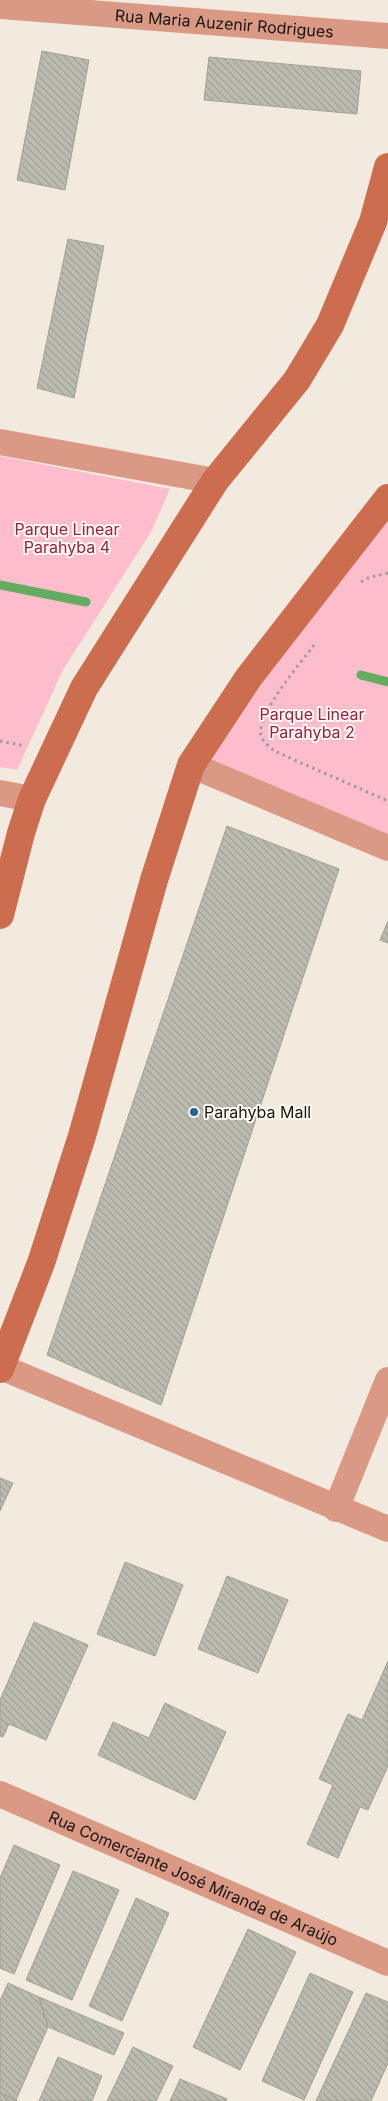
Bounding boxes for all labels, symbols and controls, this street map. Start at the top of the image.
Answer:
street label: Rua Maria Auzenir Rodrigues [114,5,334,42]
park label: Parque Linear Parahyba 4 [15,519,119,557]
park label: Parque Linear Parahyba 2 [260,704,364,742]
place label: Parahyba Mall [204,1102,311,1122]
marker: Parahyba Mall [188,1106,200,1118]
street label: Rua Comerciante José Miranda de Araújo [46,1806,341,1950]

